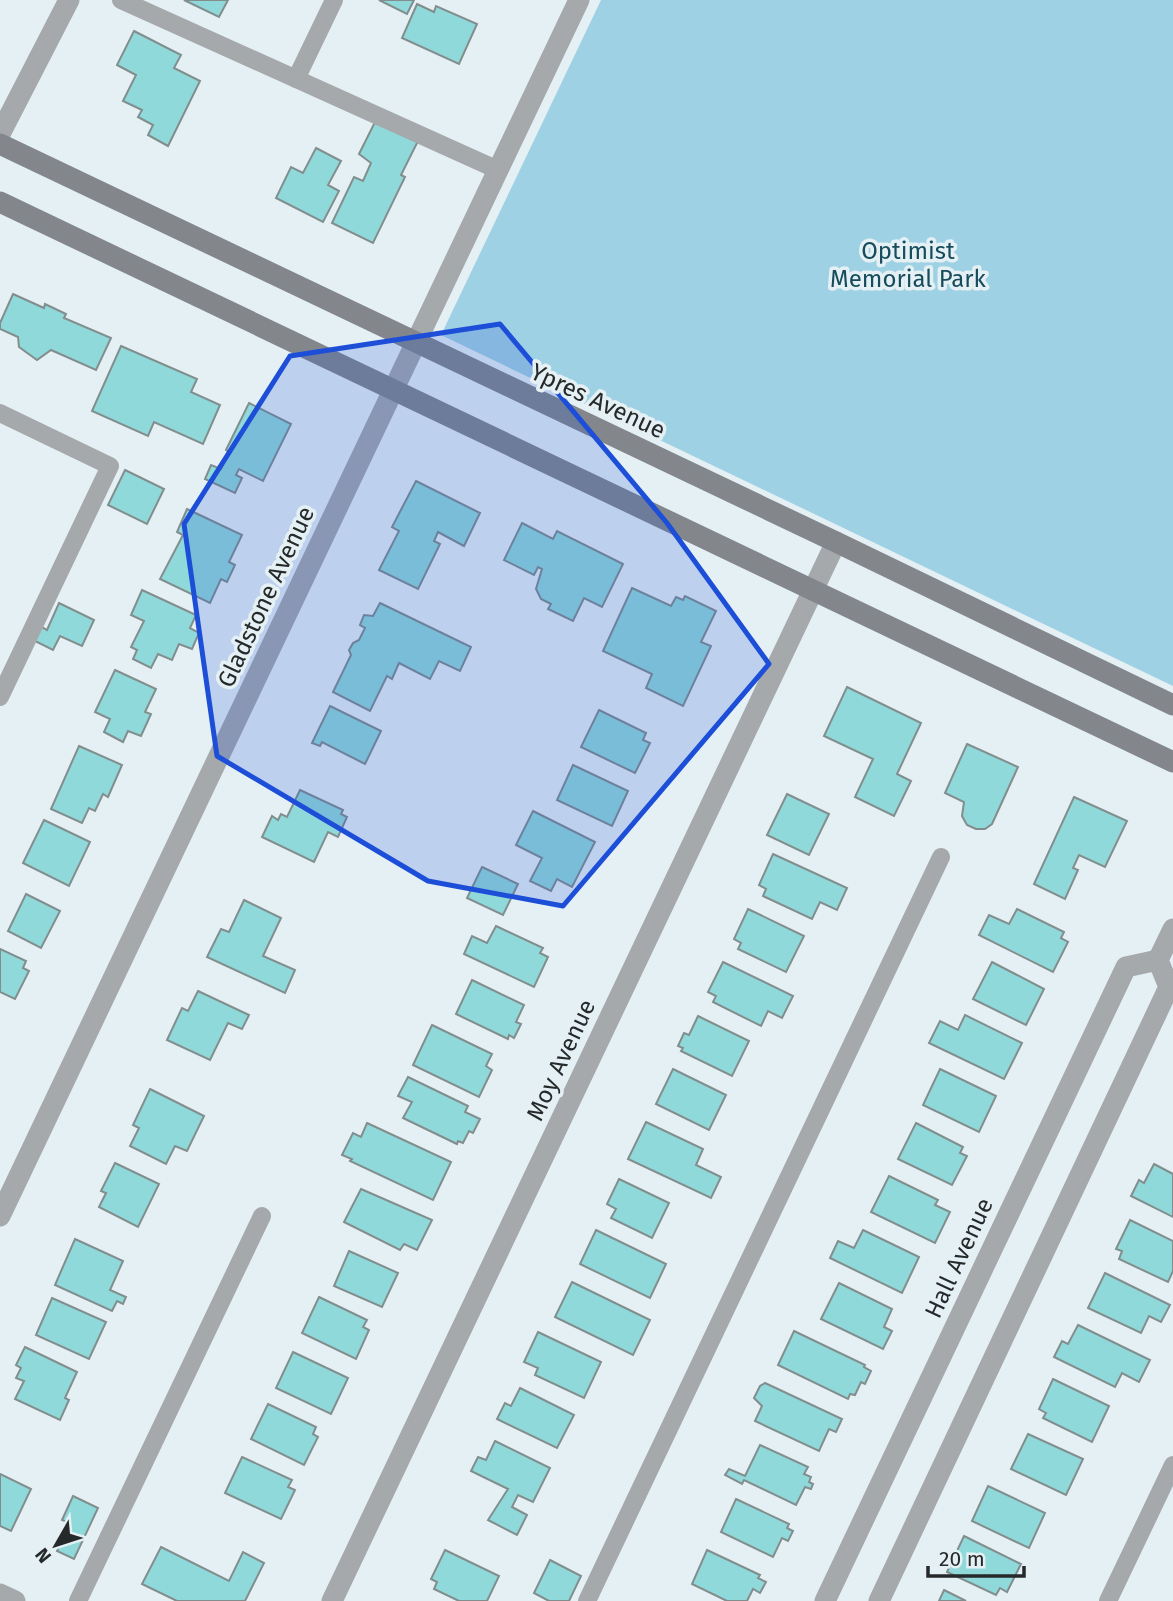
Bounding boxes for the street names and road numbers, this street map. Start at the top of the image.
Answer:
street label: Ypres Avenue [526,358,670,444]
street label: Gladstone Avenue [212,502,320,692]
street label: Moy Avenue [521,995,601,1125]
street label: Hall Avenue [919,1194,999,1322]

